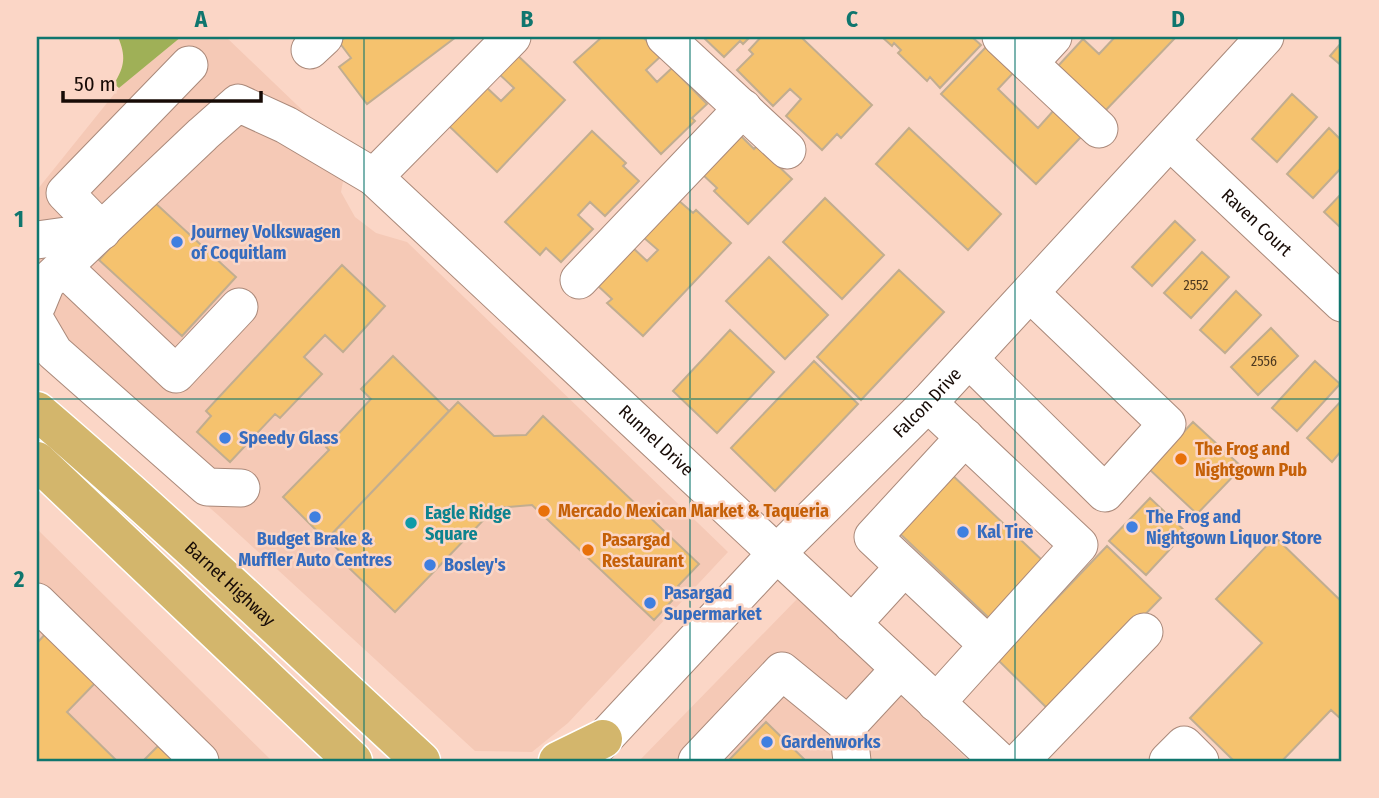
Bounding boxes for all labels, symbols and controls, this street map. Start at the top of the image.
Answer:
text: A [194,5,208,33]
text: B [521,5,534,33]
text: C [846,5,858,33]
text: D [1171,5,1185,33]
scale bar [63,60,261,104]
text: 50 m [74,71,116,97]
street label: Raven Court [1217,184,1297,261]
text: 1 [14,205,24,233]
place label: Journey Volkswagen of Coquitlam [190,221,341,264]
marker: Journey Volkswagen of Coquitlam [169,234,185,250]
house number: 2552 [1184,277,1209,294]
house number: 2556 [1251,353,1277,370]
street label: Falcon Drive [889,363,966,442]
street label: Runnel Drive [614,400,698,481]
place label: Speedy Glass [239,427,339,449]
marker: Speedy Glass [217,430,233,446]
place label: The Frog and Nightgown Pub [1195,438,1307,481]
marker: The Frog and Nightgown Pub [1173,451,1189,467]
place label: Mercado Mexican Market & Taqueria [558,500,829,522]
place label: Eagle Ridge Square [425,502,511,545]
marker: Mercado Mexican Market & Taqueria [536,503,552,519]
place label: The Frog and Nightgown Liquor Store [1146,506,1322,549]
marker: Budget Brake & Muffler Auto Centres [307,509,323,525]
marker: Eagle Ridge Square [403,515,419,531]
marker: The Frog and Nightgown Liquor Store [1124,519,1140,535]
place label: Kal Tire [977,521,1033,543]
marker: Kal Tire [955,524,971,540]
place label: Budget Brake & Muffler Auto Centres [238,528,392,571]
place label: Pasargad Restaurant [602,529,685,572]
street label: Barnet Highway [180,537,280,631]
marker: Pasargad Restaurant [580,542,596,558]
place label: Bosley's [444,554,506,576]
marker: Bosley's [422,557,438,573]
text: 2 [13,565,25,593]
place label: Pasargad Supermarket [664,582,762,625]
marker: Pasargad Supermarket [642,595,658,611]
place label: Gardenworks [781,731,881,753]
marker: Gardenworks [759,734,775,750]

